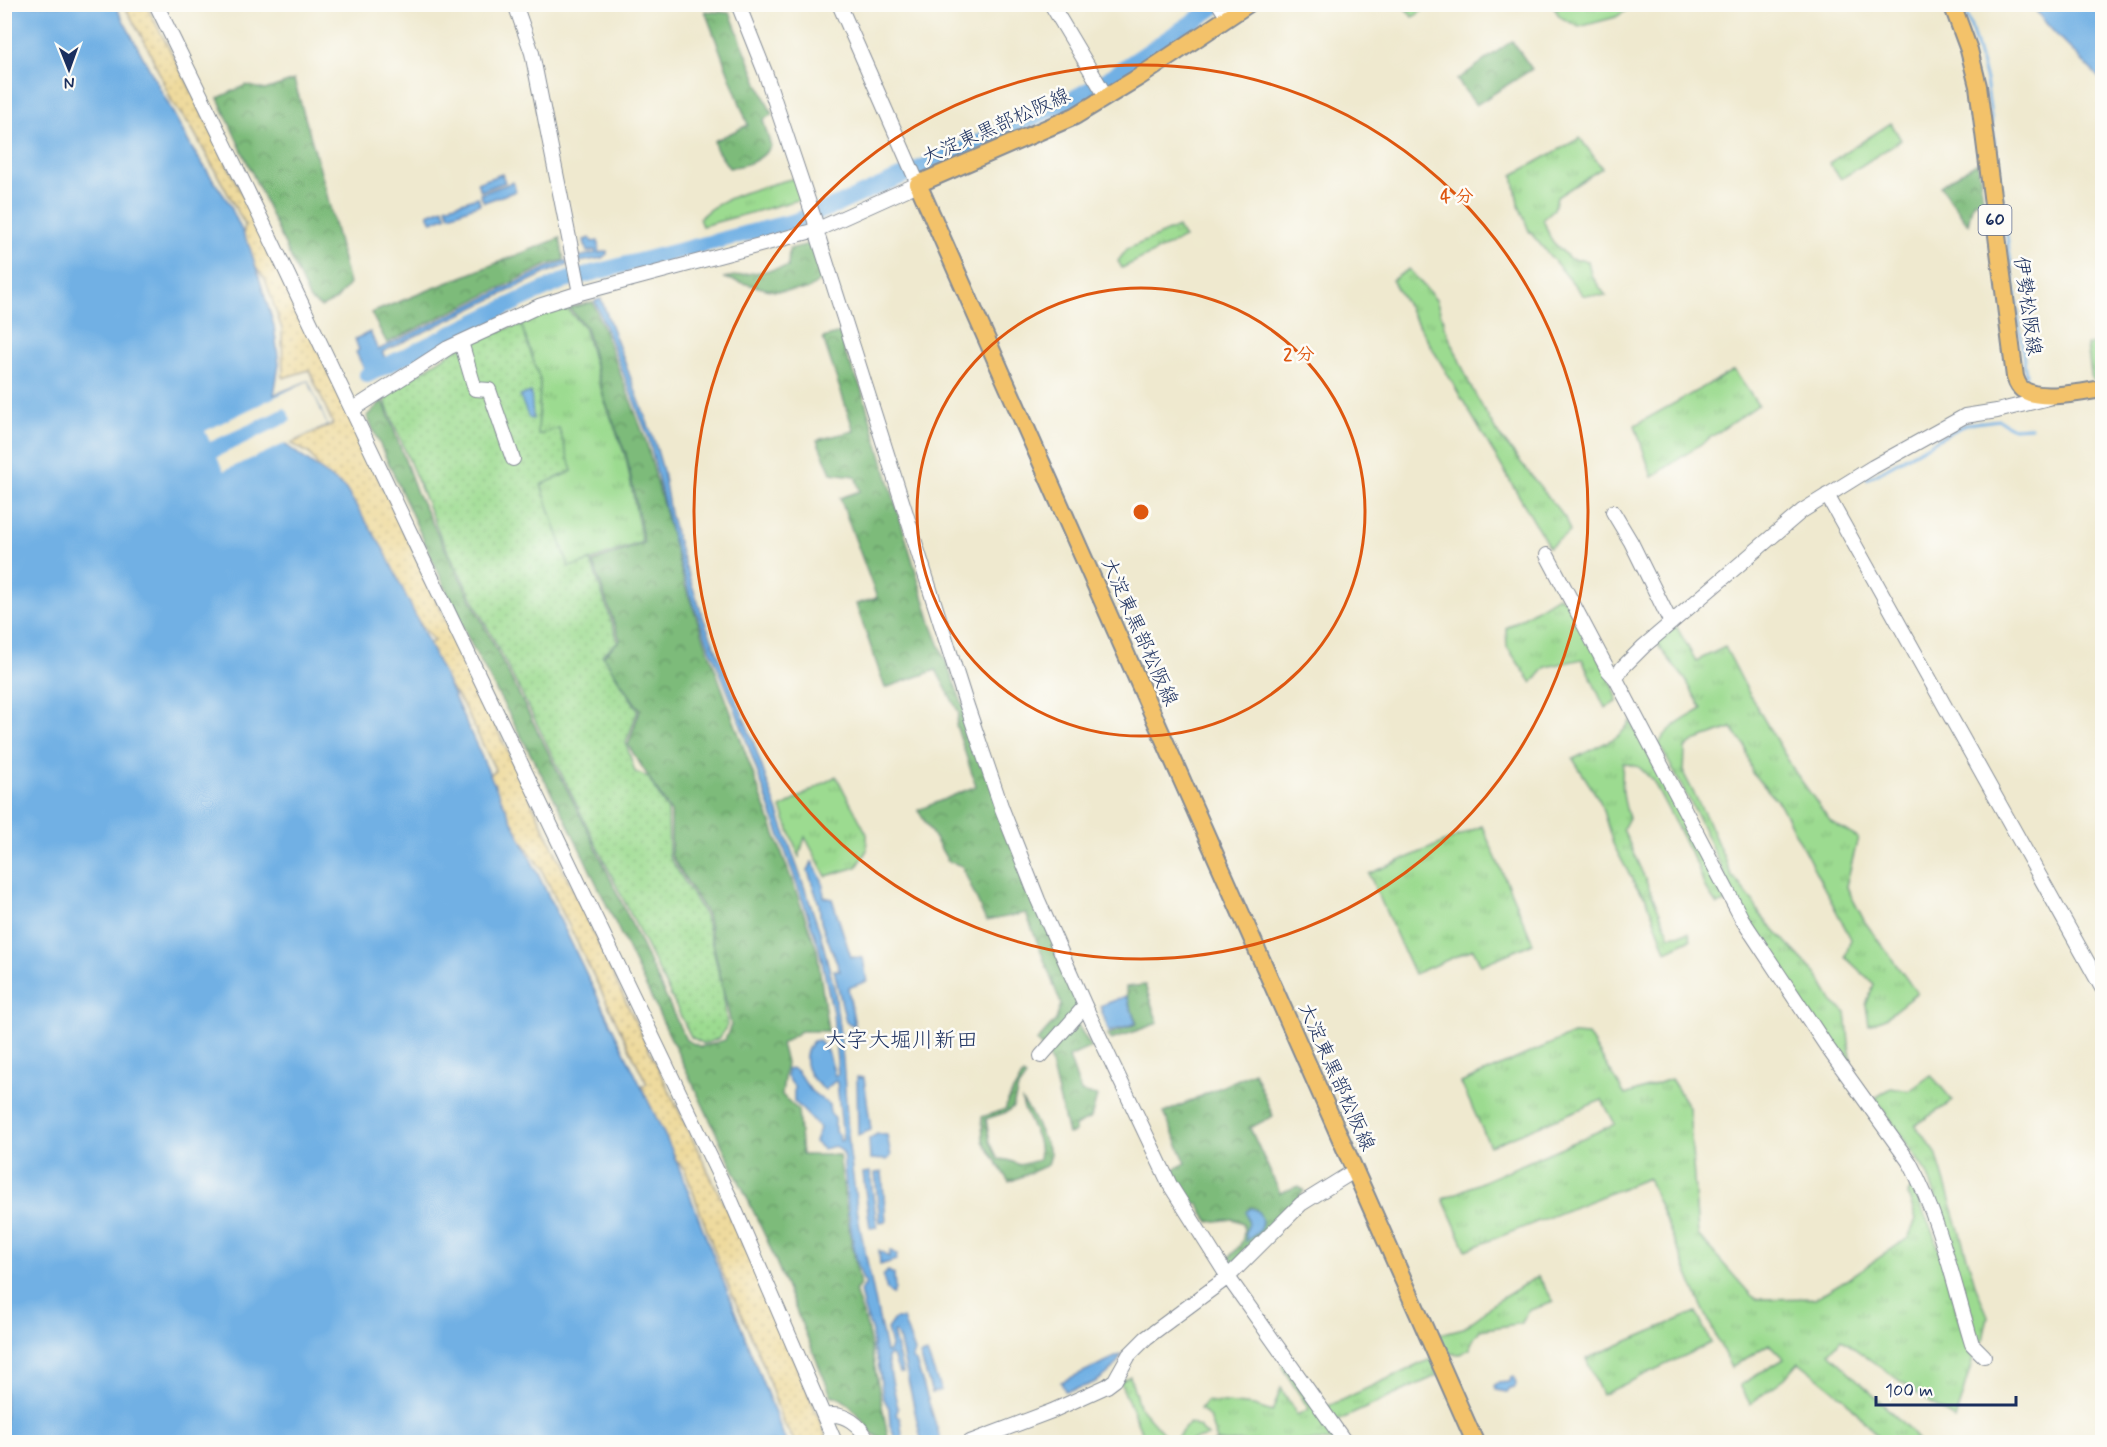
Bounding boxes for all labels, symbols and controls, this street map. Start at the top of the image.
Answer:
north arrow [39,39,99,99]
text: N [64,72,75,93]
street label: 大淀東黒部松阪線 [917,82,1075,172]
text: 4 分 [1440,185,1474,209]
road number: 60 [1978,205,2012,235]
street label: 伊勢松阪線 [2007,255,2047,357]
text: 2 分 [1283,343,1315,367]
centre of rings [1131,502,1151,522]
street label: 大淀東黒部松阪線 [1094,553,1184,711]
street label: 大淀東黒部松阪線 [1291,998,1381,1156]
district label: 大字大堀川新田 [824,1027,978,1055]
scale bar [1876,1369,2016,1407]
text: 100 m [1885,1379,1933,1403]

